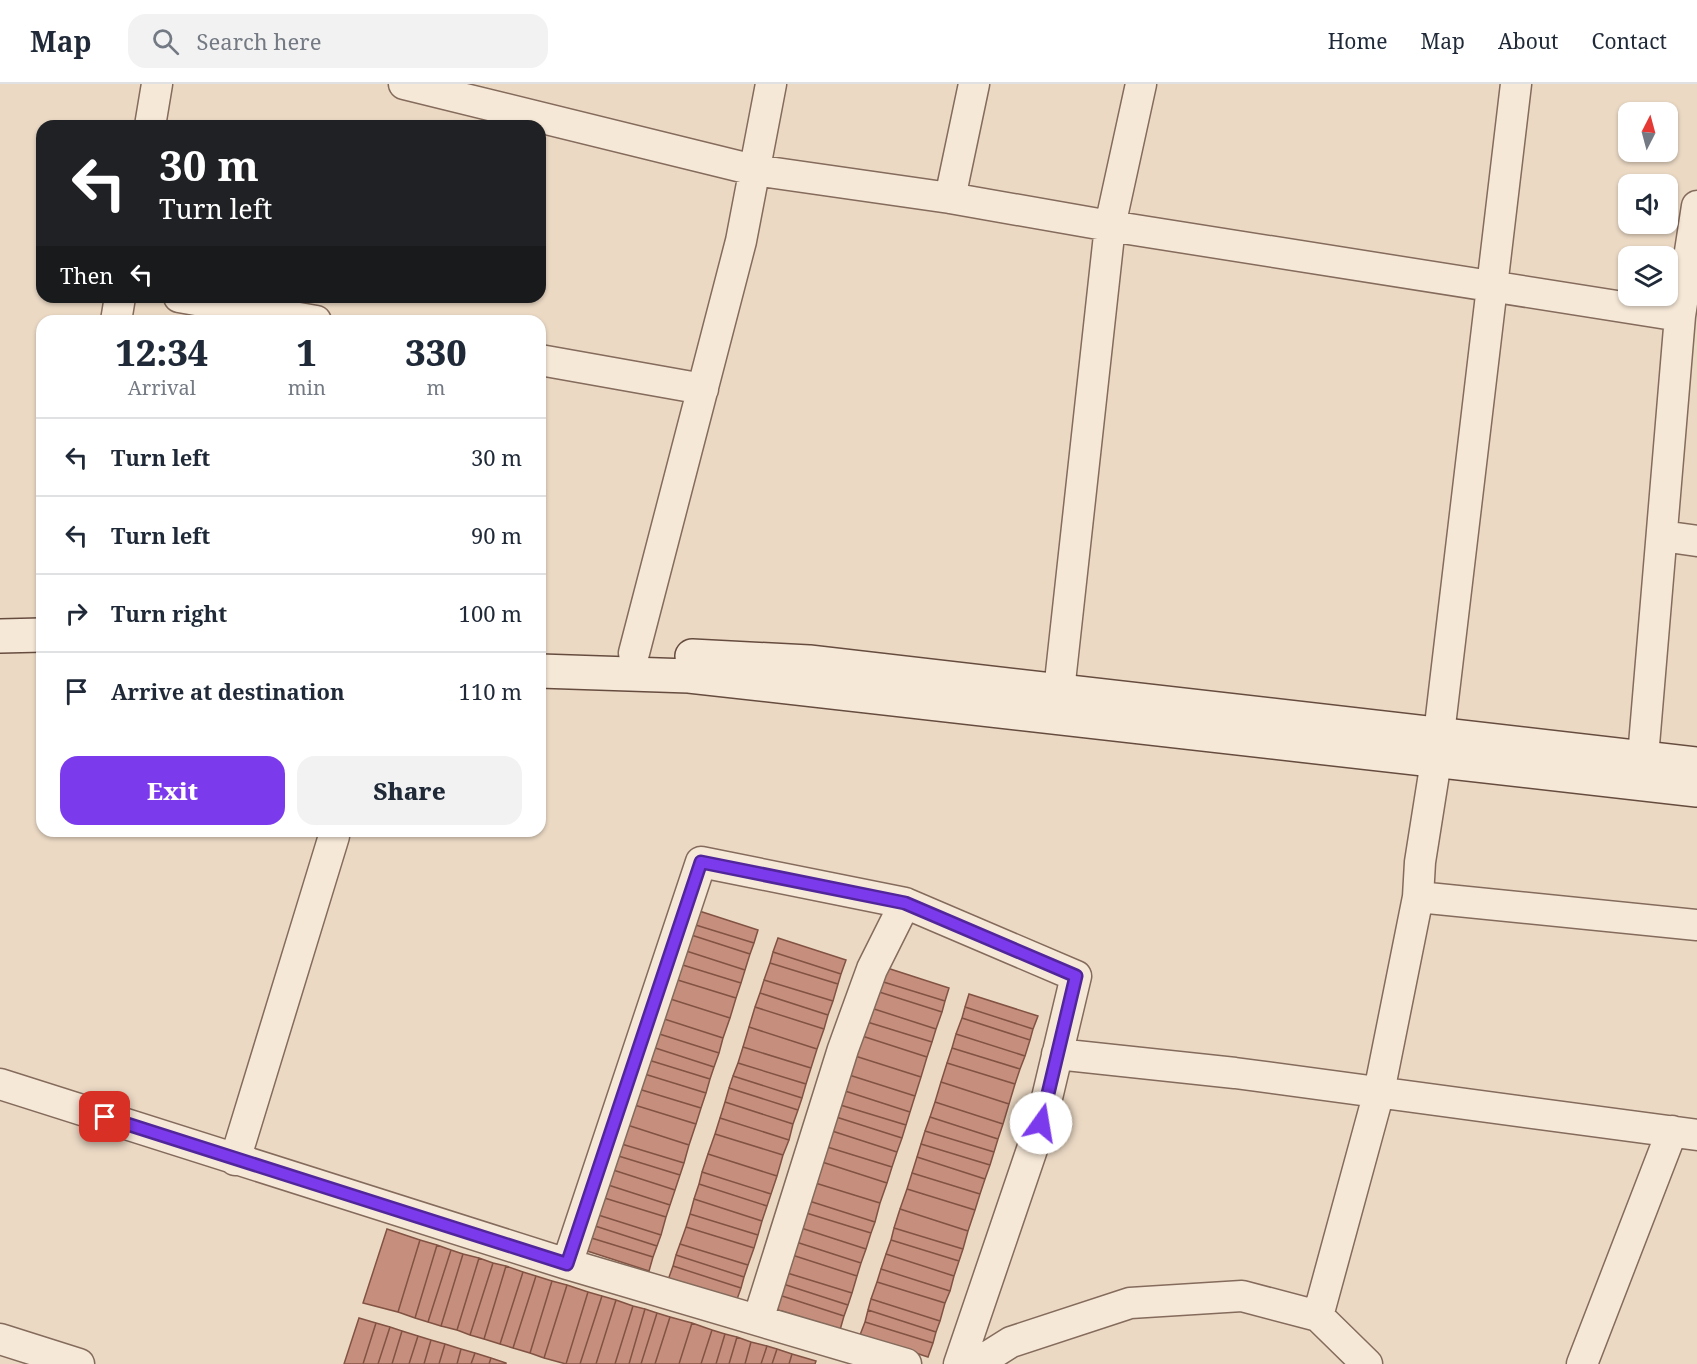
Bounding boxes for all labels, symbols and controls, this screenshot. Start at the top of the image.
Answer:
search box [128,14,548,68]
text: Map [30,22,92,60]
icon: search [149,25,182,58]
text: Search here [197,26,321,56]
text: Home [1328,27,1388,55]
text: Map [1421,27,1465,55]
text: About [1498,27,1559,55]
text: Contact [1592,27,1667,55]
north arrow [1618,102,1678,162]
map controls [1618,102,1678,306]
text: 30 m [159,136,259,193]
icon: left [60,144,138,222]
button: sound [1618,174,1678,234]
text: Turn left [159,190,272,227]
button: layers [1618,246,1678,306]
icon: left [125,258,158,291]
text: Then [60,260,113,290]
text: 12:34 [115,328,208,377]
text: 1 [297,328,317,377]
text: 330 [405,328,467,377]
text: Arrival [128,374,196,401]
text: min [288,374,326,401]
text: m [427,374,445,401]
icon: left [60,441,93,474]
text: Turn left [111,442,210,472]
text: 30 m [471,442,522,472]
icon: left [60,519,93,552]
text: Turn left [111,520,210,550]
text: 90 m [471,520,522,550]
icon: right [60,597,93,630]
text: Turn right [111,598,227,628]
text: 100 m [459,598,522,628]
icon: arrive [60,675,93,708]
text: Arrive at destination [111,676,345,706]
text: 110 m [459,676,522,706]
button: Exit [60,756,285,825]
button: Share [297,756,522,825]
pin [79,1091,130,1142]
position arrow [1009,1091,1073,1155]
icon: arrive [88,1100,121,1133]

